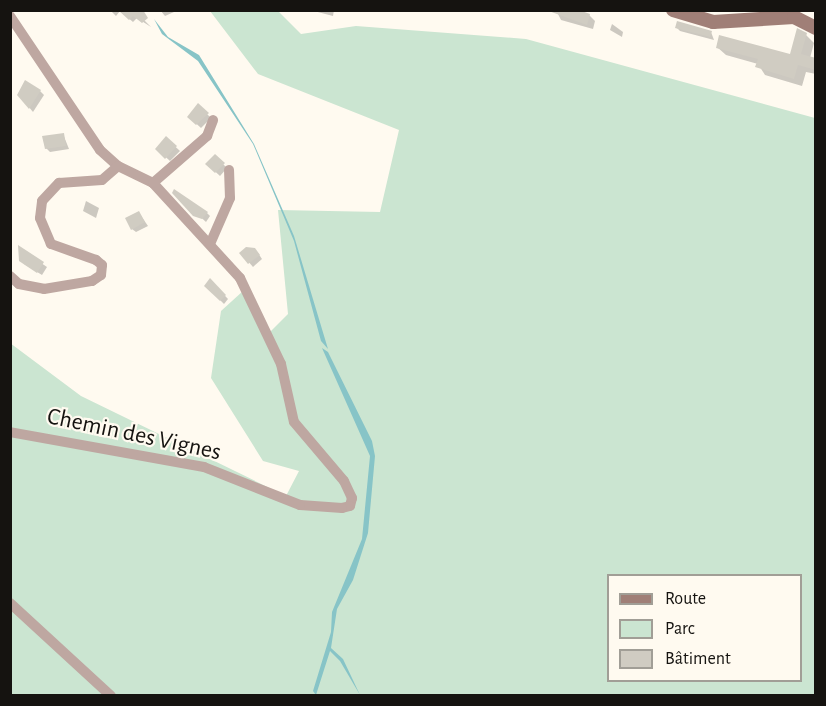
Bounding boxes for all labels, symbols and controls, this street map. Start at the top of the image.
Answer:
street label: Chemin des Vignes [44,403,224,467]
legend [607,574,802,682]
text: Route [665,590,706,608]
text: Parc [665,620,695,638]
text: Bâtiment [665,650,731,668]

